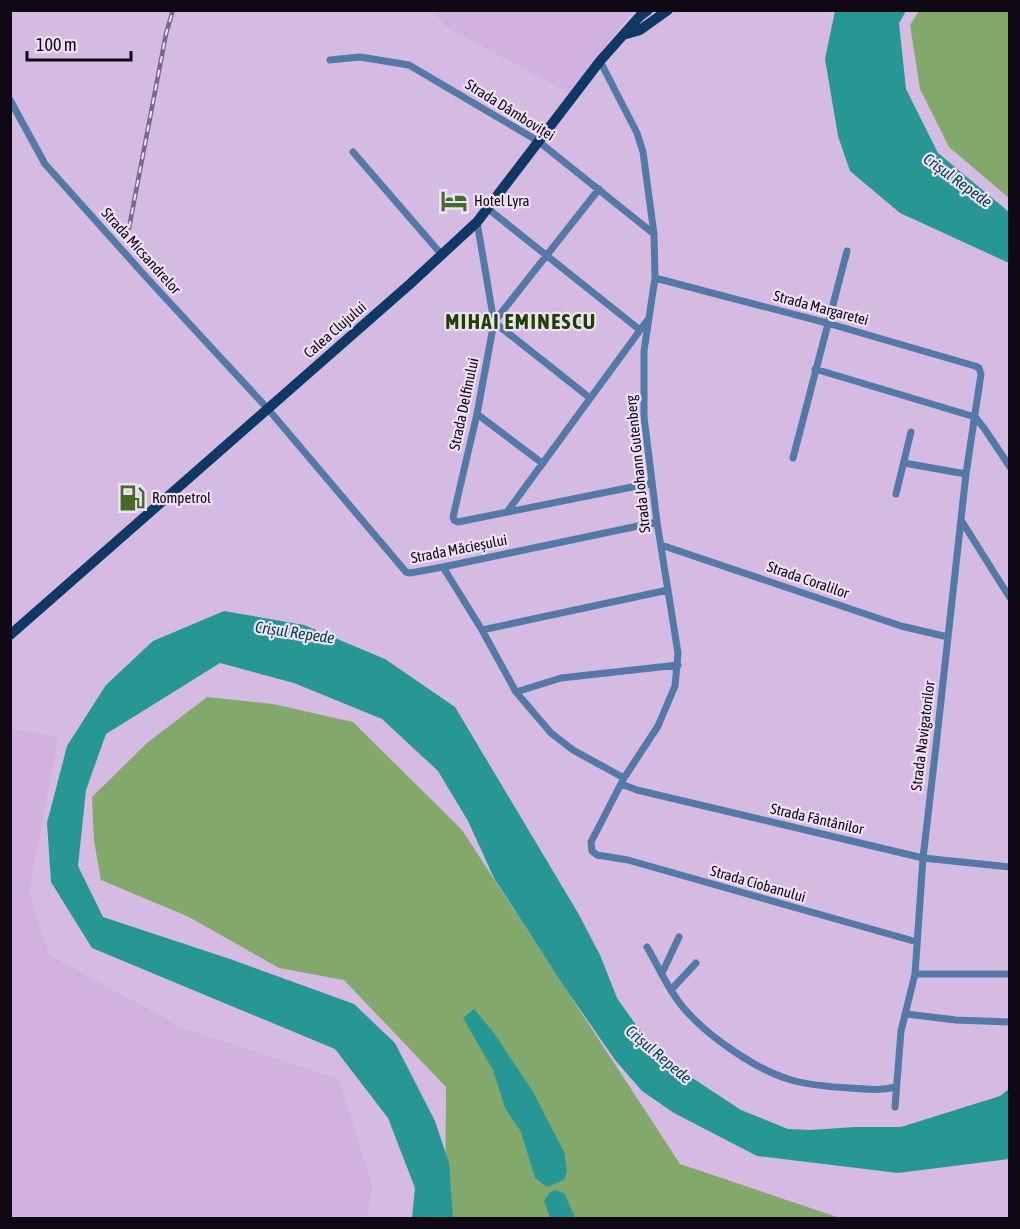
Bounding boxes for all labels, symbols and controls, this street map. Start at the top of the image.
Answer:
scale bar [27,24,130,62]
text: 100 m [36,34,77,55]
street label: Strada Dâmboviței [462,75,558,144]
water label: Crișul Repede [920,149,996,212]
hotel icon: Hotel Lyra [439,186,469,216]
place label: Hotel Lyra [474,192,529,209]
street label: Strada Micsandrelor [98,204,185,298]
street label: Strada Margaretei [772,287,870,328]
street label: Calea Clujului [300,298,369,361]
district label: MIHAI EMINESCU [445,309,597,333]
street label: Strada Delfinului [445,356,482,452]
street label: Strada Johann Gutenberg [622,394,653,534]
fuel station icon: Rompetrol [117,483,147,513]
place label: Rompetrol [152,489,211,506]
street label: Strada Măcieșului [409,531,509,566]
street label: Strada Coralilor [765,558,852,602]
water label: Crișul Repede [254,618,336,647]
street label: Strada Navigatorilor [907,679,938,792]
street label: Strada Fântânilor [769,800,866,838]
street label: Strada Ciobanului [709,862,808,905]
water label: Crișul Repede [622,1021,695,1087]

